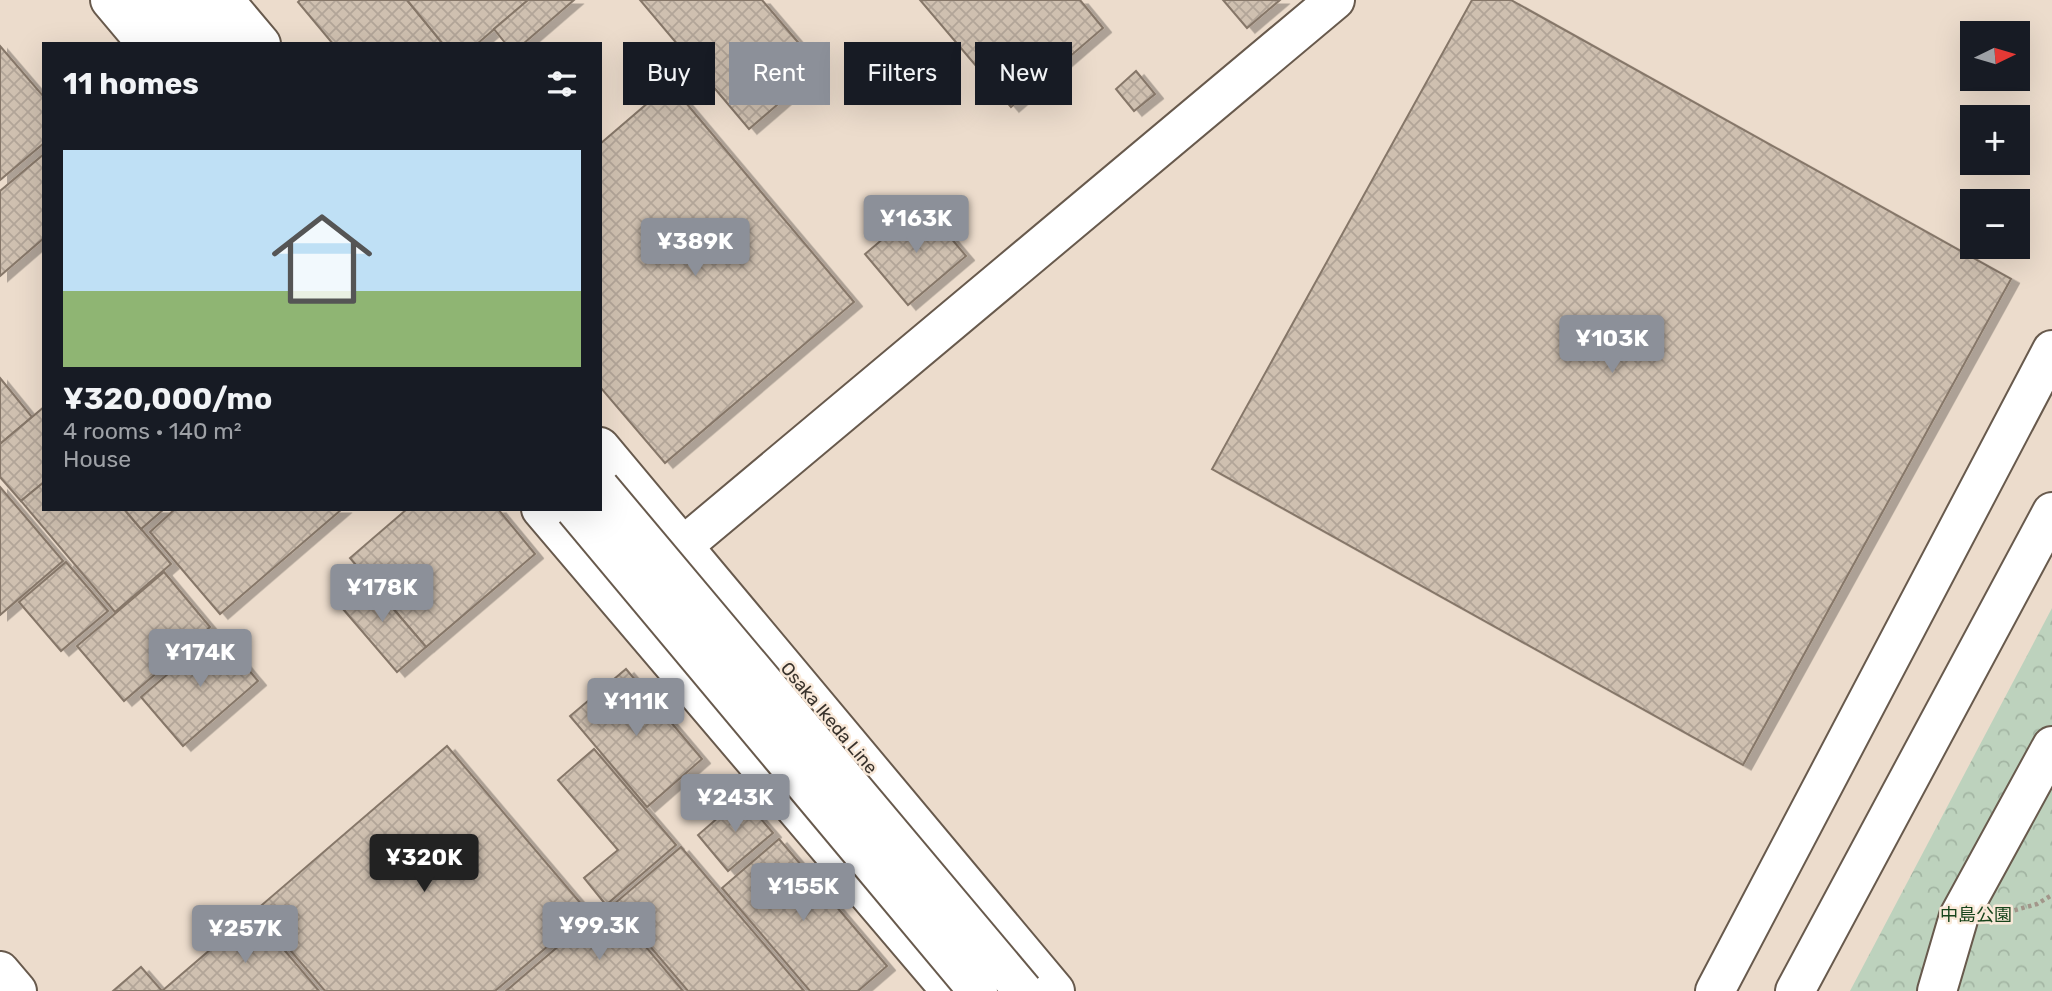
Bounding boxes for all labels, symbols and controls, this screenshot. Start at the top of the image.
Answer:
north arrow [1960,21,2030,91]
map controls [1960,21,2030,259]
chip: Buy [623,42,715,105]
chip: Rent [729,42,830,105]
chip: Filters [844,42,961,105]
chip: New [975,42,1072,105]
icon: filters [543,65,581,103]
text: 11 homes [63,66,199,102]
button: + [1960,105,2030,175]
button: − [1960,189,2030,259]
icon: home [259,196,385,322]
pin: ¥163K [867,196,965,255]
text: ¥163K [880,204,952,232]
pin: ¥389K [646,218,744,278]
text: ¥389K [657,227,733,255]
pin: ¥103K [1563,316,1661,375]
text: ¥103K [1575,324,1649,352]
text: ¥320,000/mo [63,381,272,417]
text: 4 rooms · 140 m² [63,417,242,445]
text: House [63,445,131,473]
pin: ¥178K [333,564,431,624]
text: ¥178K [346,573,418,601]
pin: ¥174K [151,630,249,689]
text: ¥174K [165,638,235,666]
street label: Osaka Ikeda Line [776,658,882,778]
pin: ¥111K [587,678,685,738]
text: ¥111K [603,687,669,715]
pin: ¥243K [686,774,784,834]
text: ¥243K [697,783,773,811]
pin: ¥320K [375,834,473,894]
text: ¥320K [386,843,462,871]
pin: ¥155K [754,864,852,923]
text: ¥155K [767,872,839,900]
pin: ¥99.3K [542,902,656,962]
park label: 中島公園 [1940,904,2012,926]
pin: ¥257K [196,906,294,965]
text: ¥99.3K [558,911,640,939]
text: ¥257K [208,914,282,942]

